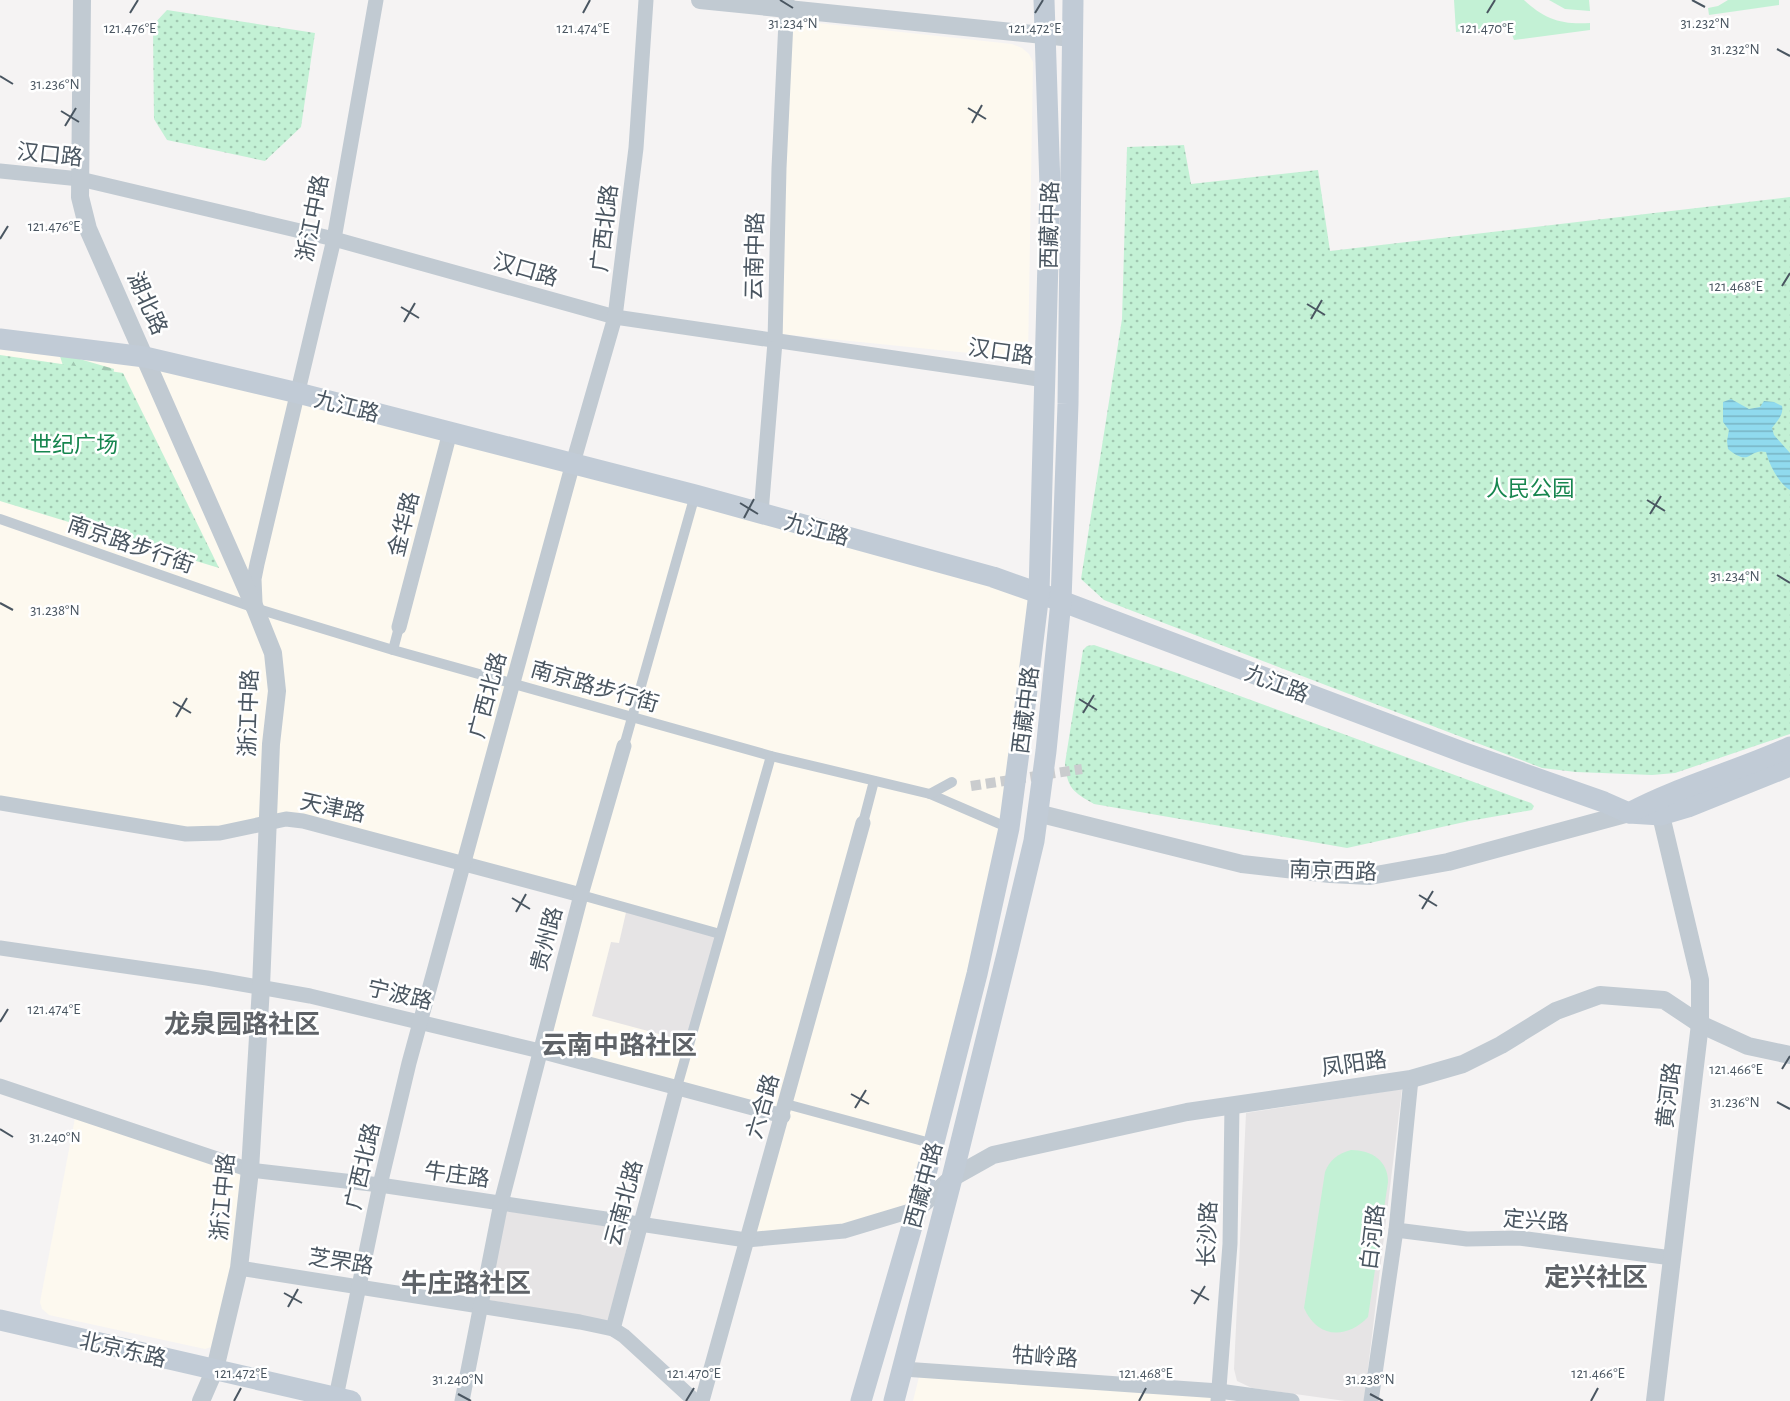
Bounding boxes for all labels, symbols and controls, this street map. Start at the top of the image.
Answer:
text: 31.234°N [768,16,818,31]
text: 31.232°N [1680,16,1730,31]
text: 121.476°E [104,21,156,36]
text: 121.474°E [557,21,609,36]
text: 121.472°E [1009,21,1061,36]
text: 121.470°E [1460,21,1514,36]
text: 31.232°N [1710,42,1760,57]
text: 31.236°N [30,77,80,92]
street label: 汉口路 [16,140,84,169]
street label: 浙江中路 [293,173,332,263]
street label: 西藏中路 [1037,181,1062,269]
street label: 广西北路 [588,183,621,273]
street label: 云南中路 [742,212,767,300]
text: 121.476°E [28,219,80,234]
street label: 汉口路 [491,249,561,290]
street label: 湖北路 [124,268,171,338]
text: 121.468°E [1709,279,1763,294]
street label: 汉口路 [967,336,1035,367]
street label: 九江路 [312,387,382,426]
park label: 世纪广场 [30,433,118,456]
park label: 人民公园 [1486,477,1574,500]
street label: 金华路 [384,489,423,559]
street label: 九江路 [782,510,852,549]
street label: 南京路步行街 [65,512,197,577]
text: 31.234°N [1710,569,1760,584]
text: 31.238°N [30,603,80,618]
street label: 广西北路 [465,650,510,741]
street label: 南京路步行街 [528,657,661,716]
street label: 九江路 [1242,661,1312,706]
street label: 西藏中路 [1009,665,1042,755]
street label: 浙江中路 [235,669,262,757]
street label: 天津路 [298,789,368,826]
street label: 南京西路 [1289,857,1377,884]
street label: 贵州路 [527,904,566,974]
street label: 宁波路 [365,976,435,1013]
text: 121.474°E [28,1002,80,1017]
district label: 龙泉园路社区 [164,1010,320,1038]
district label: 云南中路社区 [541,1031,697,1059]
street label: 凤阳路 [1320,1048,1388,1079]
street label: 黄河路 [1653,1061,1684,1129]
text: 121.466°E [1709,1062,1763,1077]
street label: 六合路 [742,1071,783,1141]
text: 31.236°N [1710,1095,1760,1110]
street label: 广西北路 [341,1121,384,1212]
text: 31.240°N [29,1130,81,1145]
street label: 西藏中路 [901,1140,946,1231]
street label: 浙江中路 [207,1152,238,1242]
street label: 云南北路 [601,1158,646,1249]
street label: 牛庄路 [423,1159,491,1190]
street label: 长沙路 [1195,1201,1220,1267]
street label: 白河路 [1357,1203,1388,1271]
street label: 定兴路 [1502,1207,1570,1234]
street label: 芝罘路 [307,1245,375,1278]
district label: 定兴社区 [1544,1263,1648,1291]
district label: 牛庄路社区 [401,1269,531,1297]
street label: 北京东路 [77,1328,168,1371]
street label: 牯岭路 [1011,1343,1079,1370]
text: 121.472°E [215,1366,267,1381]
text: 121.470°E [667,1366,721,1381]
text: 121.468°E [1119,1366,1173,1381]
text: 121.466°E [1571,1366,1625,1381]
text: 31.240°N [432,1372,484,1387]
text: 31.238°N [1345,1372,1395,1387]

